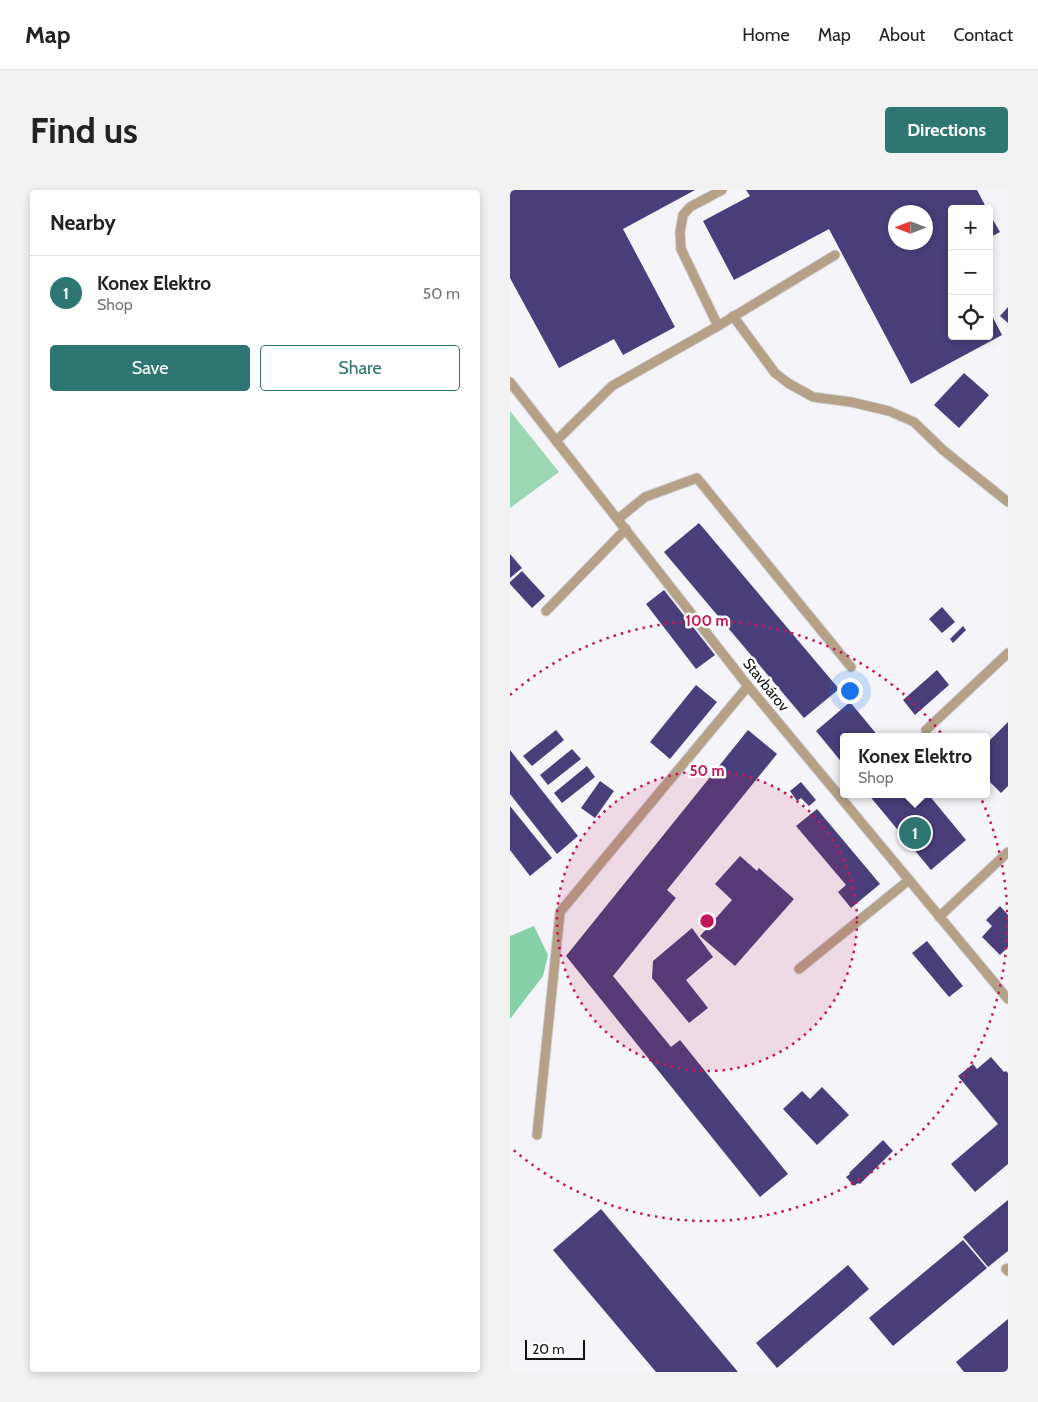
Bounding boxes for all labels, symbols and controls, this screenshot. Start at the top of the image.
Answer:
text: Map [25,20,71,49]
text: Home [742,24,790,46]
text: Map [818,24,851,46]
text: About [879,24,925,46]
text: Contact [953,24,1013,46]
button: Directions [885,107,1008,153]
text: Find us [30,109,138,152]
north arrow [888,205,933,250]
map controls [948,205,993,340]
button: + [948,205,993,250]
text: Nearby [50,210,116,235]
button: − [948,250,993,295]
text: Konex Elektro [97,272,211,295]
text: 1 [63,284,69,303]
text: 50 m [423,284,460,303]
text: Shop [97,295,133,314]
button: locate [948,295,993,340]
button: Save [50,345,250,391]
button: Share [260,345,460,391]
text: 100 m [685,612,729,630]
street label: Stavbárov [739,655,793,716]
your location [837,678,863,704]
popup [840,733,990,798]
text: Konex Elektro [858,745,972,768]
text: 50 m [689,762,725,780]
text: Shop [858,768,894,787]
pin: 1 [899,814,931,852]
centre of rings [698,912,716,930]
scale bar [525,1337,585,1360]
text: 20 m [532,1340,565,1358]

